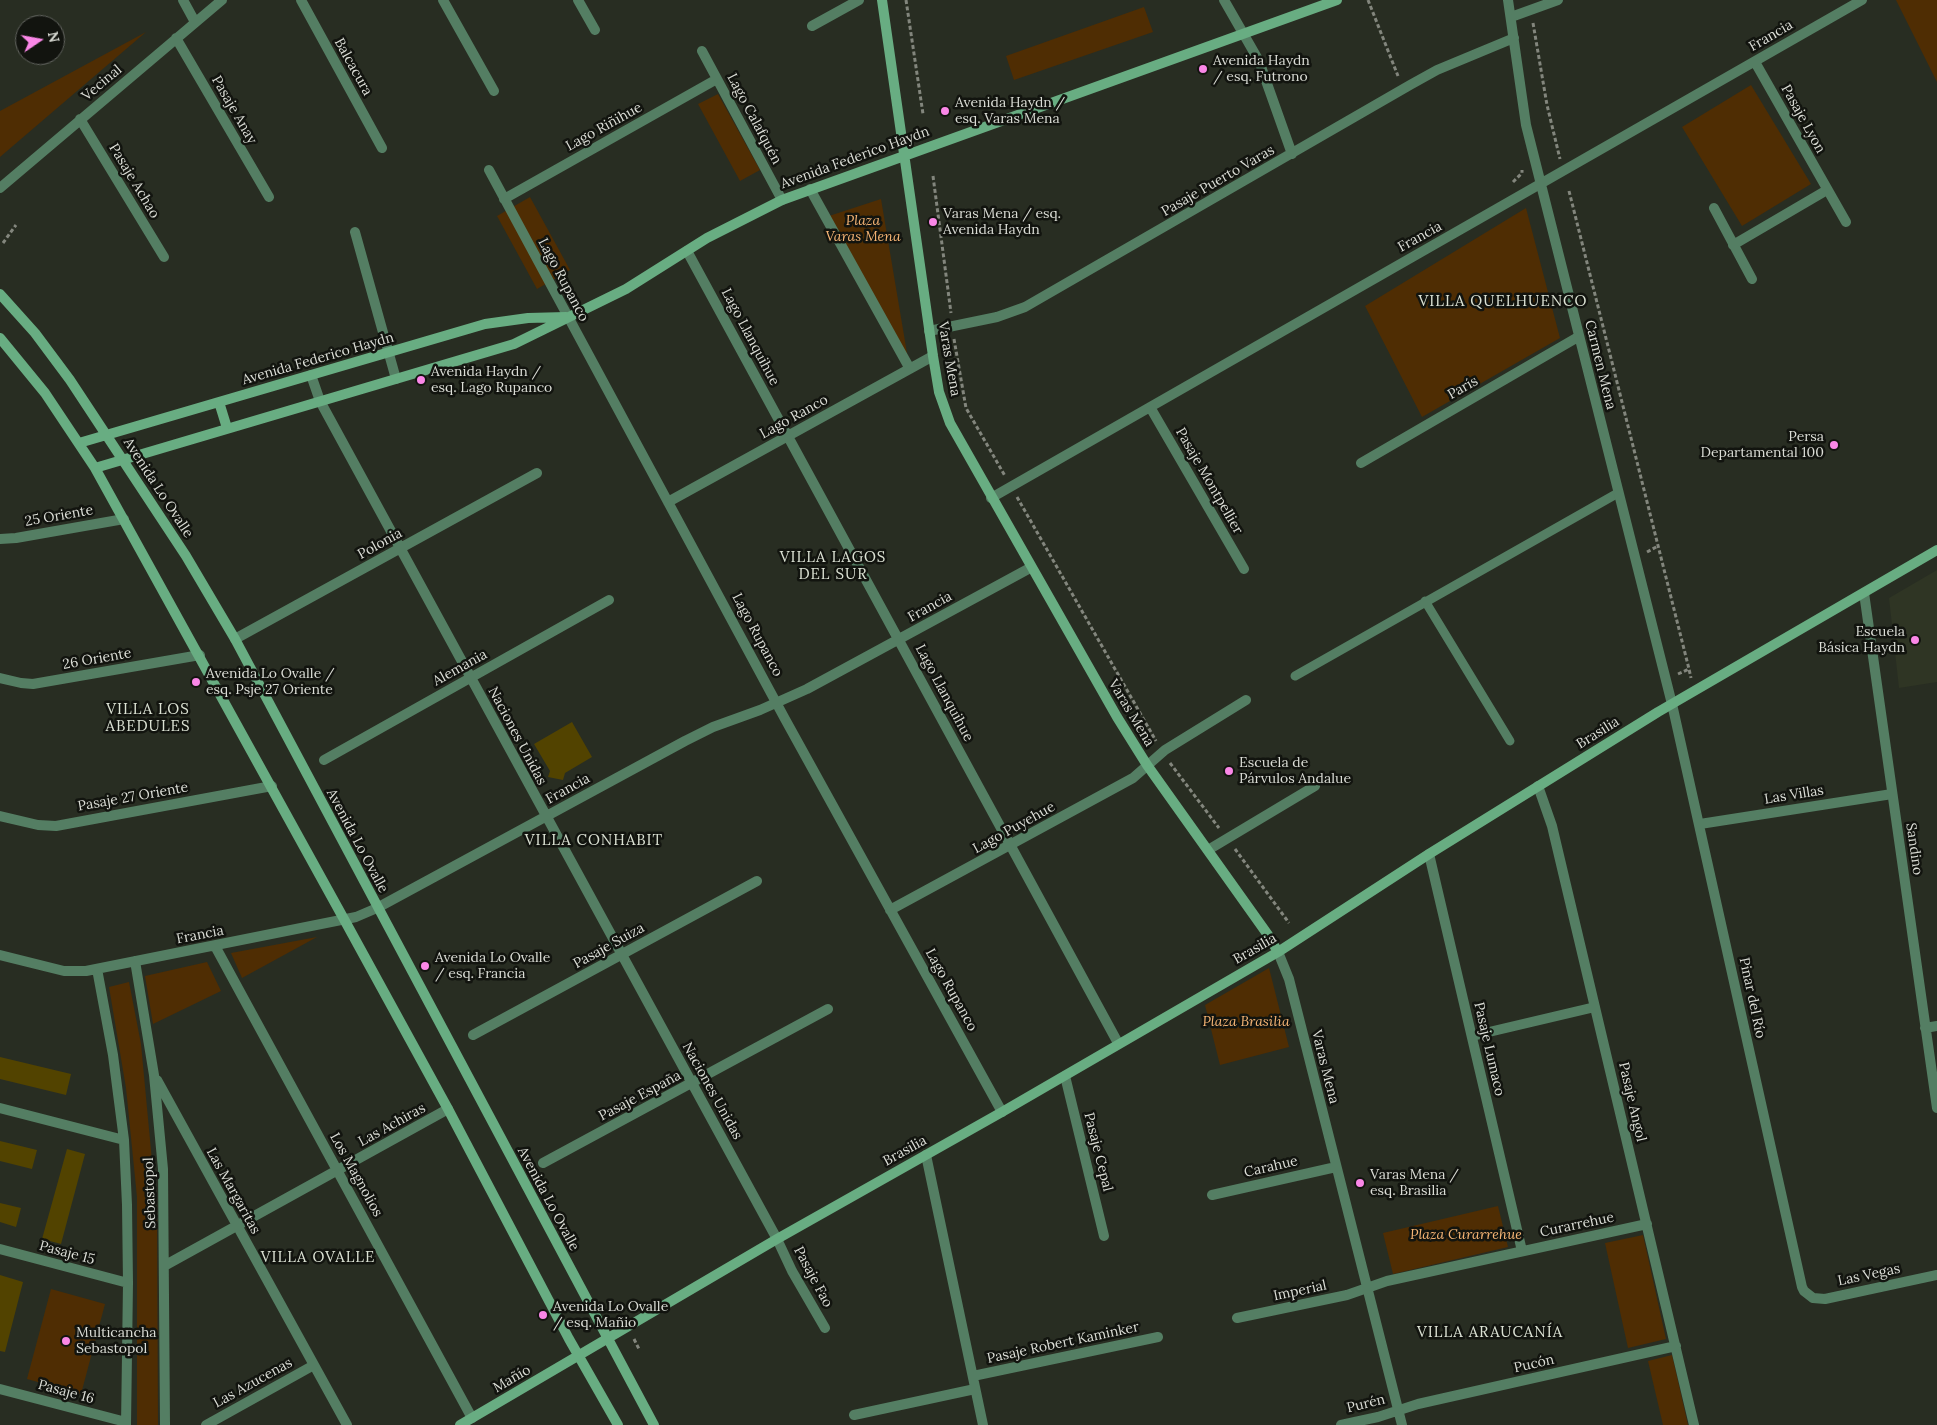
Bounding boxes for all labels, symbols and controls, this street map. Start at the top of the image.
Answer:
north arrow [15,15,65,65]
street label: Francia [1746,17,1796,55]
text: N [44,30,64,44]
street label: Balcacura [330,35,376,99]
place label: Avenida Haydn / esq. Futrono [1213,53,1310,85]
street label: Vecinal [79,61,125,105]
marker: Avenida Haydn / esq. Futrono [1197,63,1209,75]
street label: Lago Calafquén [723,71,785,167]
street label: Pasaje Anay [208,73,260,147]
street label: Pasaje Lyon [1777,82,1829,156]
place label: Avenida Haydn / esq. Varas Mena [955,95,1065,128]
street label: Lago Riñihue [563,99,645,155]
marker: Avenida Haydn / esq. Varas Mena [939,105,951,117]
street label: Avenida Federico Haydn [778,123,932,193]
street label: Pasaje Achao [105,141,163,221]
street label: Pasaje Puerto Varas [1158,142,1278,220]
place label: Varas Mena / esq. Avenida Haydn [943,206,1061,238]
park label: Plaza Varas Mena [825,213,901,246]
marker: Varas Mena / esq. Avenida Haydn [927,216,939,228]
street label: Francia [1395,218,1445,256]
street label: Lago Rupanco [534,235,592,325]
street label: Lago Llanquihue [717,286,783,388]
district label: VILLA QUELHUENCO [1417,293,1589,311]
street label: Carmen Mena [1581,319,1619,411]
street label: Varas Mena [934,320,964,398]
street label: Avenida Federico Haydn [240,329,396,389]
place label: Avenida Haydn / esq. Lago Rupanco [431,364,552,397]
street label: París [1445,373,1481,403]
marker: Avenida Haydn / esq. Lago Rupanco [415,374,427,386]
street label: Lago Ranco [757,391,831,443]
street label: Pasaje Montpellier [1172,425,1246,537]
place label: Persa Departamental 100 [1701,429,1824,462]
street label: Avenida Lo Ovalle [120,435,196,541]
marker: Persa Departamental 100 [1828,439,1840,451]
street label: 25 Oriente [24,502,94,530]
street label: Polonia [355,525,405,563]
district label: VILLA LAGOS DEL SUR [778,549,888,584]
street label: Francia [905,588,955,626]
street label: Lago Rupanco [728,590,786,680]
place label: Escuela Básica Haydn [1818,624,1905,656]
marker: Escuela Básica Haydn [1909,634,1921,646]
street label: Lago Llanquihue [911,642,977,744]
street label: 26 Oriente [61,645,133,673]
street label: Alemania [430,646,490,690]
place label: Avenida Lo Ovalle / esq. Psje 27 Oriente [206,666,335,699]
marker: Avenida Lo Ovalle / esq. Psje 27 Oriente [190,676,202,688]
street label: Varas Mena [1104,676,1158,750]
street label: Naciones Unidas [484,684,550,788]
district label: VILLA LOS ABEDULES [105,701,191,736]
street label: Brasilia [1574,713,1622,753]
place label: Escuela de Párvulos Andalue [1239,755,1351,788]
marker: Escuela de Párvulos Andalue [1223,765,1235,777]
street label: Francia [543,770,593,808]
street label: Pasaje 27 Oriente [76,779,190,815]
street label: Las Villas [1763,782,1825,808]
street label: Avenida Lo Ovalle [323,786,391,896]
street label: Lago Puyehue [970,799,1058,857]
street label: Sandino [1902,822,1926,876]
district label: VILLA CONHABIT [523,832,665,850]
street label: Pasaje Suiza [570,920,648,972]
street label: Francia [175,922,225,948]
street label: Brasilia [1230,930,1280,968]
street label: Lago Rupanco [921,946,981,1034]
place label: Avenida Lo Ovalle / esq. Francia [435,950,550,982]
street label: Pinar del Río [1735,956,1769,1040]
marker: Avenida Lo Ovalle / esq. Francia [419,960,431,972]
street label: Pasaje Lumaco [1470,1000,1508,1098]
park label: Plaza Brasilia [1202,1014,1290,1030]
street label: Varas Mena [1308,1028,1342,1106]
street label: Naciones Unidas [678,1039,746,1143]
street label: Pasaje Angol [1615,1061,1649,1143]
street label: Pasaje España [596,1067,684,1125]
street label: Las Achiras [356,1100,428,1150]
street label: Pasaje Cepal [1080,1111,1116,1193]
street label: Los Magnolios [326,1130,386,1220]
street label: Brasilia [880,1132,930,1170]
street label: Avenida Lo Ovalle [514,1144,582,1254]
street label: Las Margaritas [202,1145,264,1237]
street label: Carahue [1243,1153,1299,1181]
street label: Sebastopol [140,1157,160,1229]
place label: Varas Mena / esq. Brasilia [1370,1167,1459,1200]
marker: Varas Mena / esq. Brasilia [1354,1177,1366,1189]
street label: Curarrehue [1538,1209,1616,1241]
park label: Plaza Curarrehue [1410,1227,1522,1243]
street label: Pasaje 15 [37,1238,97,1268]
street label: Pasaje Fao [790,1244,836,1310]
district label: VILLA OVALLE [259,1249,377,1267]
street label: Las Vegas [1836,1260,1902,1290]
street label: Imperial [1272,1277,1328,1305]
place label: Avenida Lo Ovalle / esq. Mañio [553,1299,668,1331]
marker: Avenida Lo Ovalle / esq. Mañio [537,1309,549,1321]
street label: Pasaje Robert Kaminker [985,1319,1141,1367]
district label: VILLA ARAUCANÍA [1415,1324,1565,1342]
place label: Multicancha Sebastopol [76,1325,157,1358]
marker: Multicancha Sebastopol [60,1335,72,1347]
street label: Pucón [1512,1351,1556,1377]
street label: Las Azucenas [211,1354,295,1412]
street label: Mañío [490,1362,534,1396]
street label: Pasaje 16 [36,1376,96,1408]
street label: Purén [1345,1391,1387,1417]

